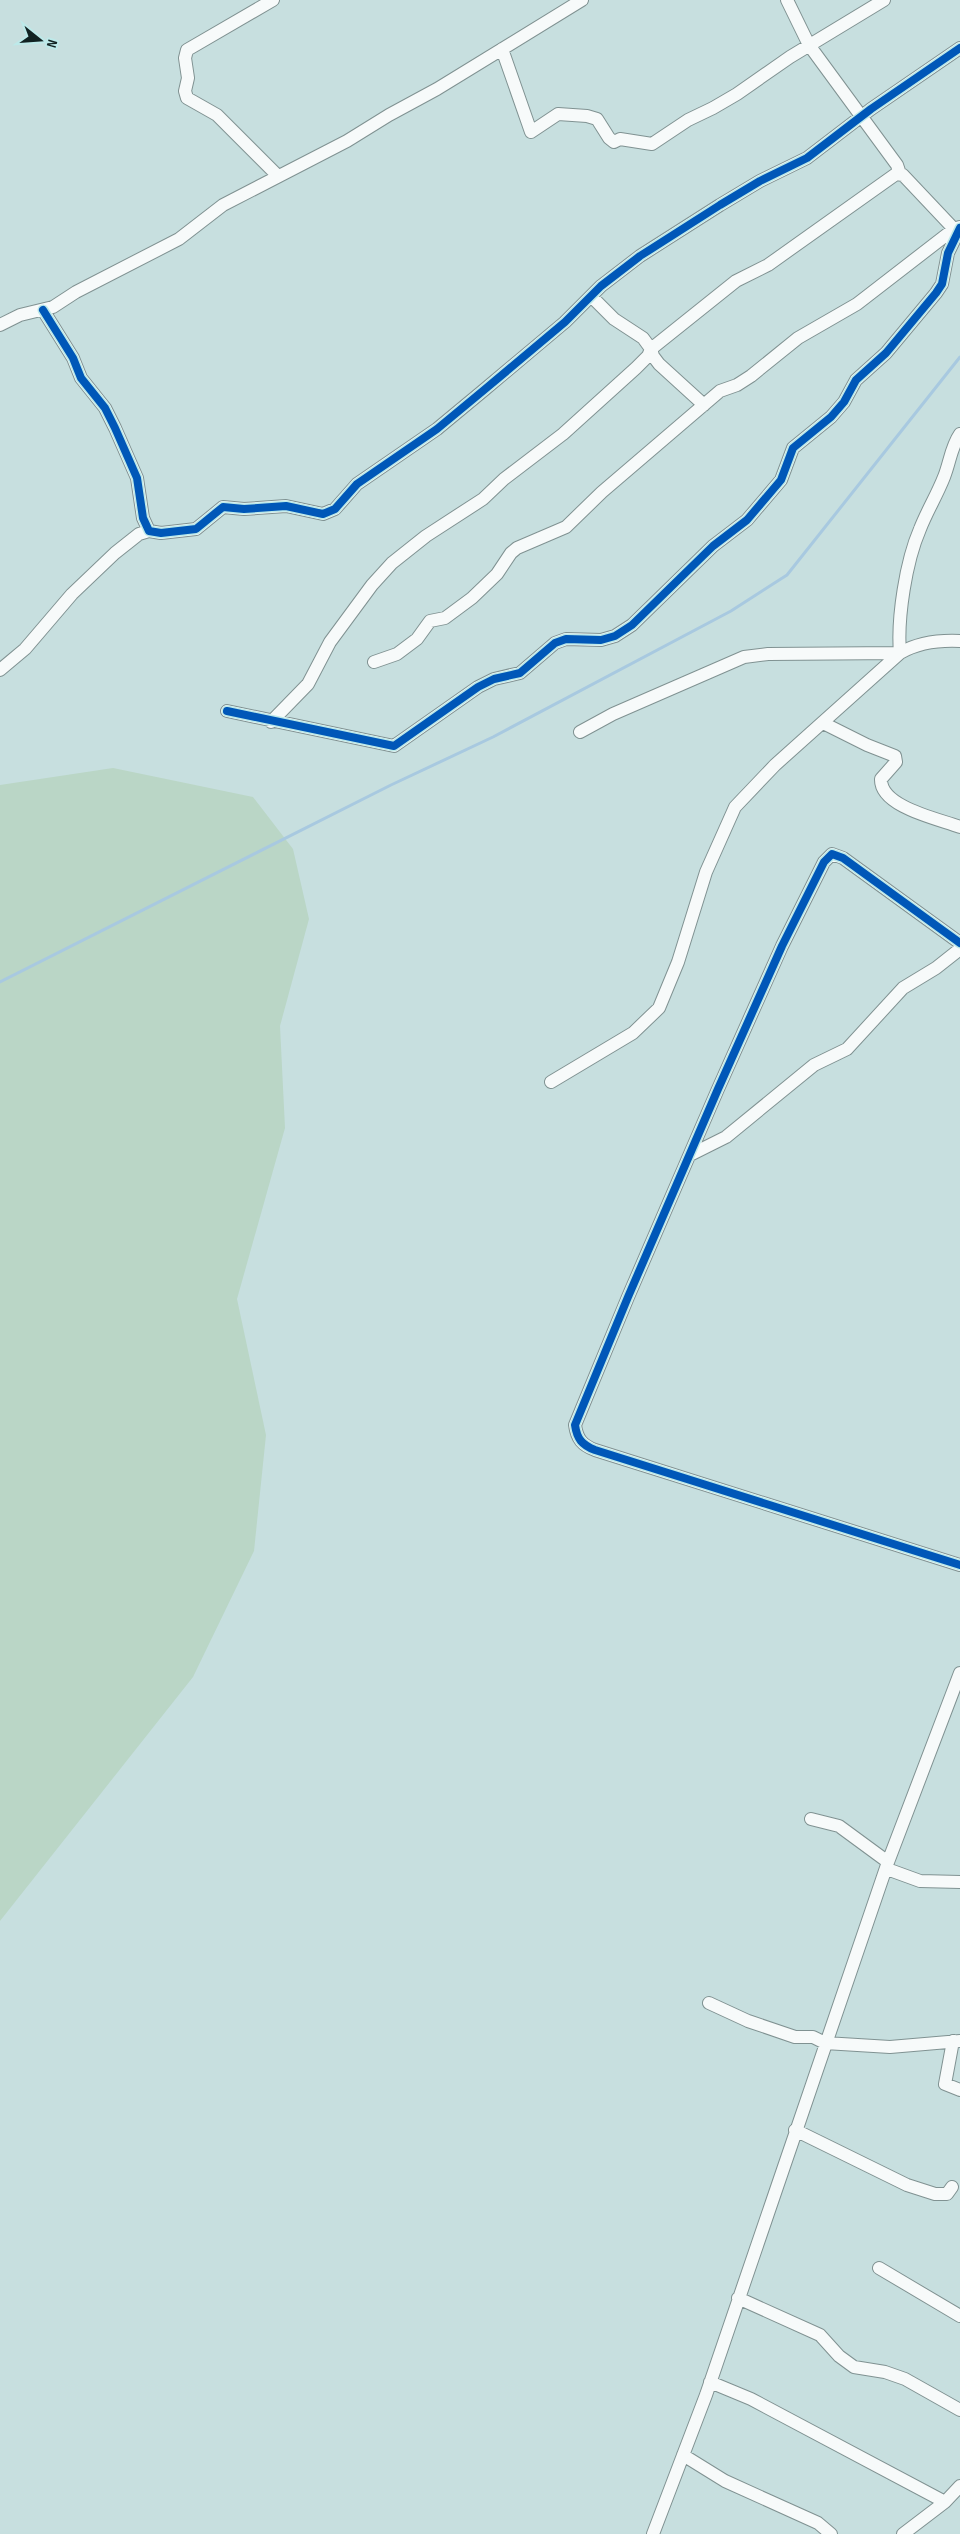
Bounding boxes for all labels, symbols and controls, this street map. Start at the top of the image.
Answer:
north arrow [15,15,65,65]
text: N [43,38,61,50]

